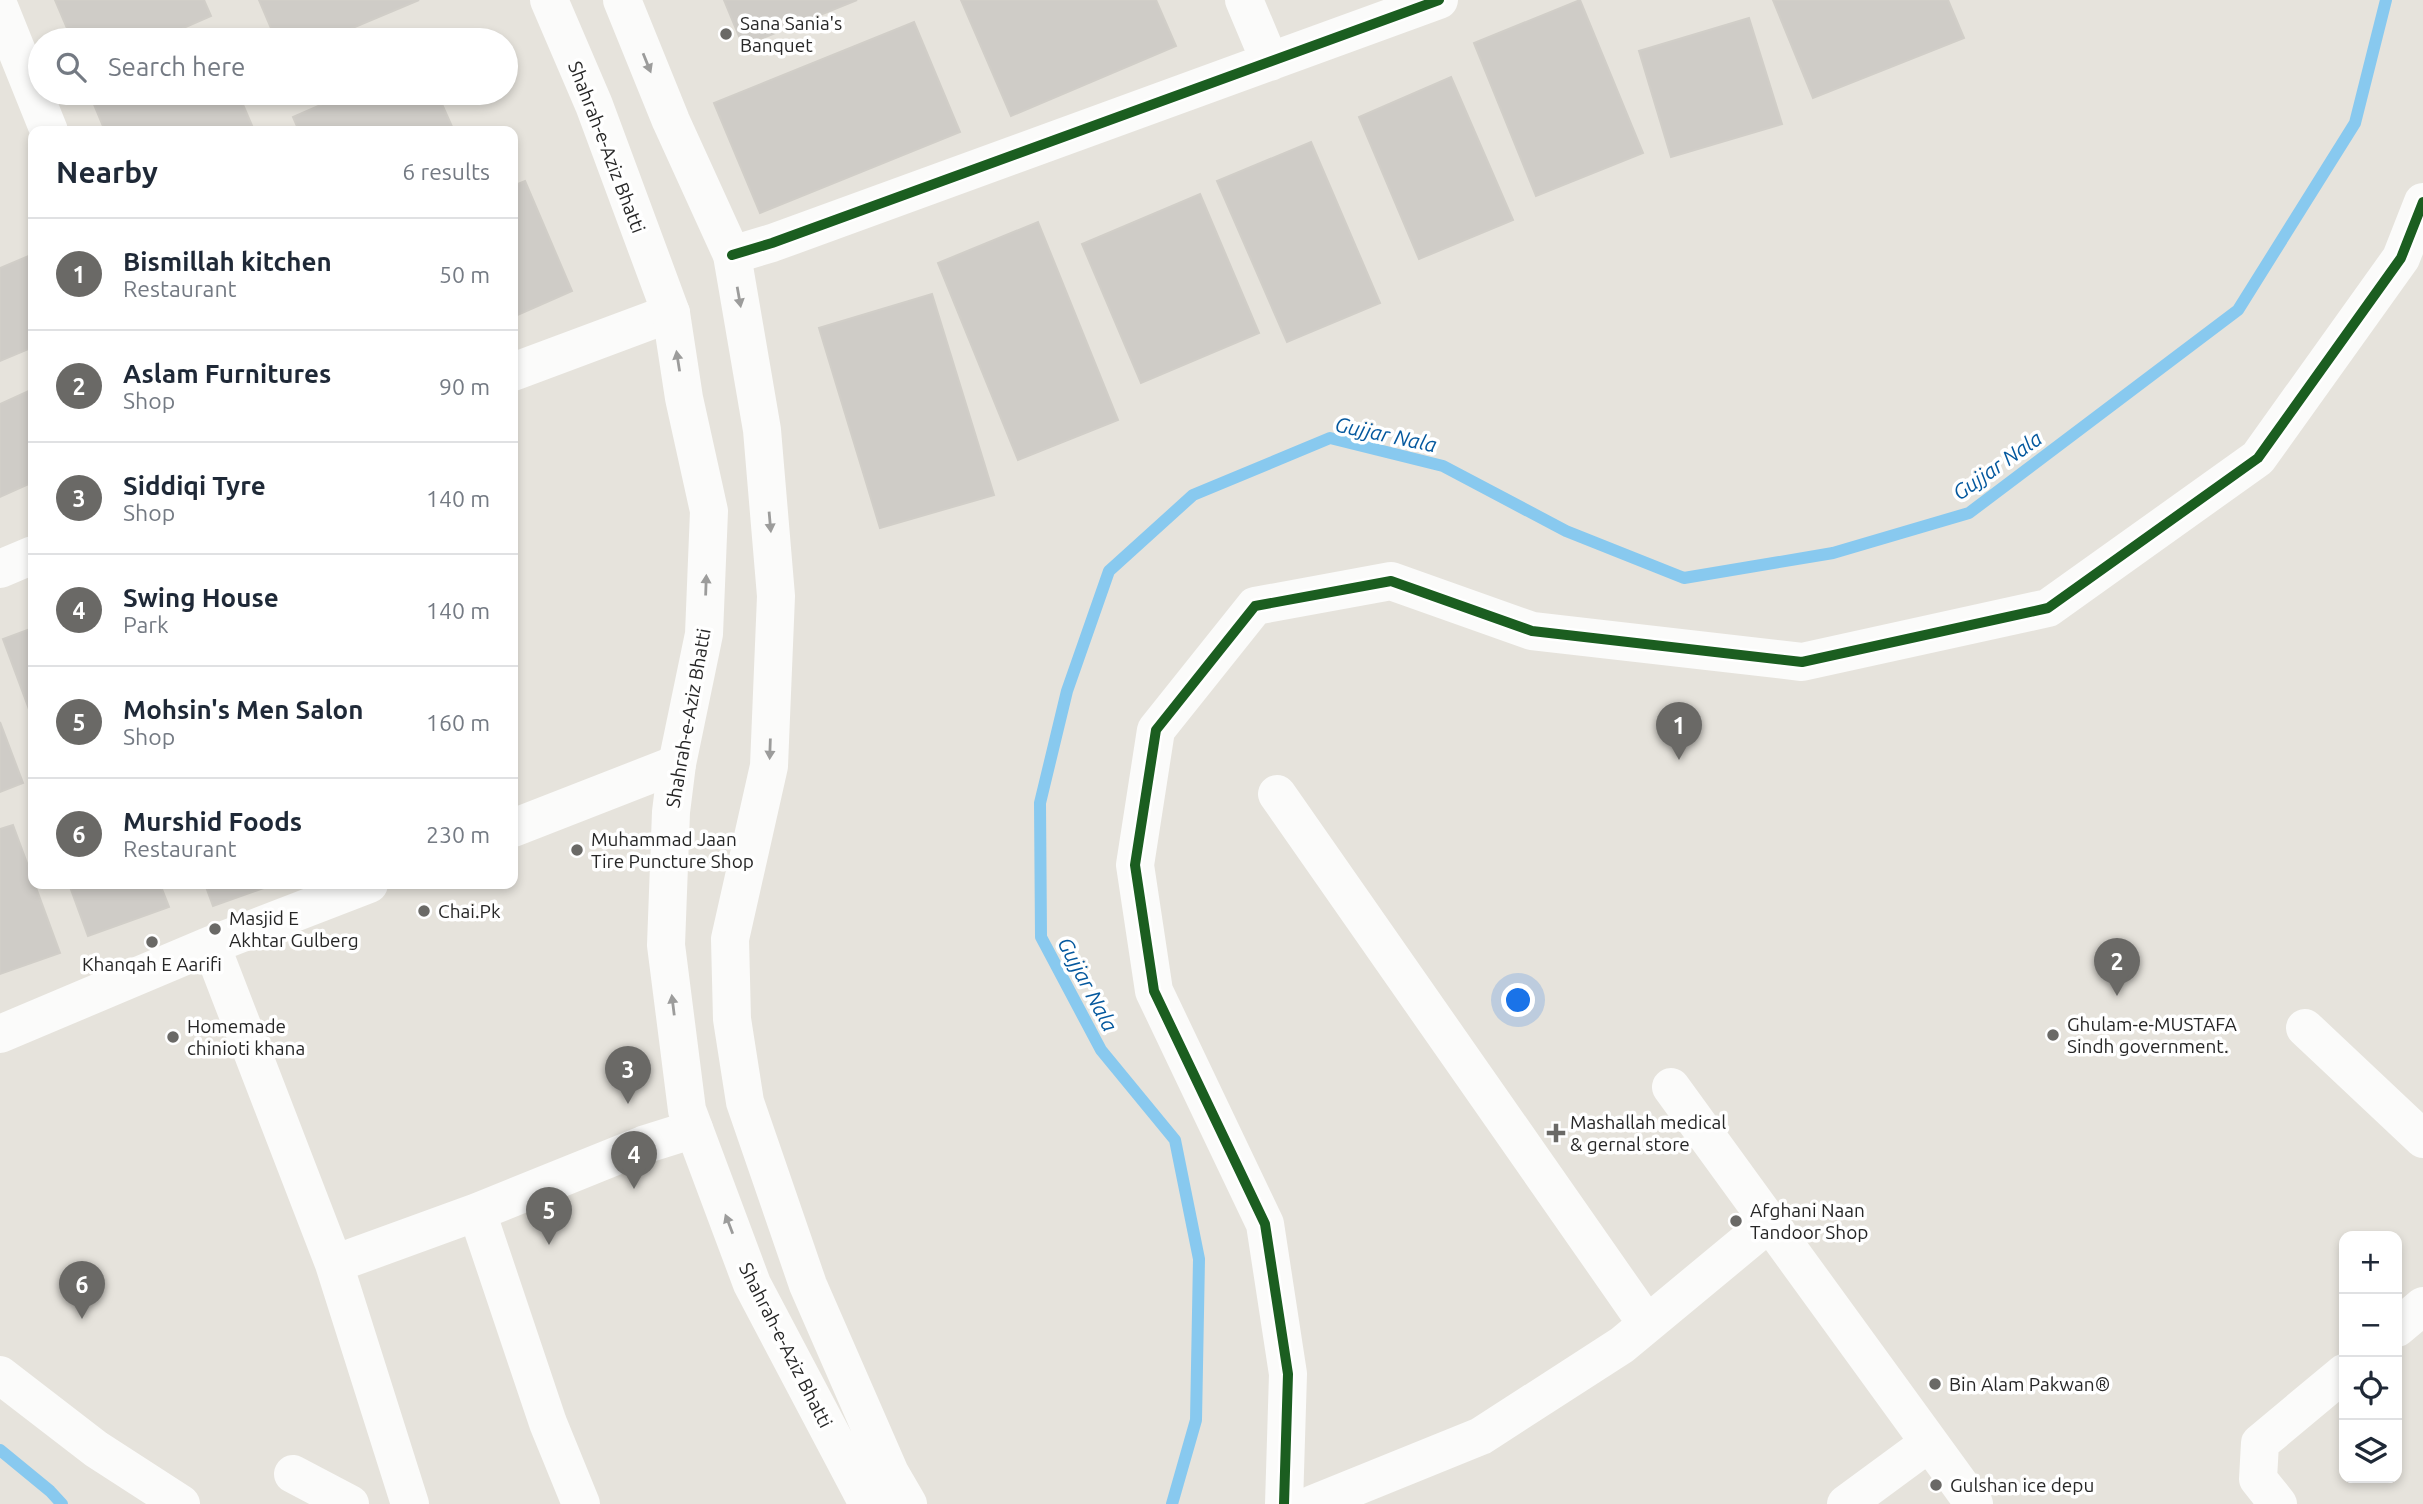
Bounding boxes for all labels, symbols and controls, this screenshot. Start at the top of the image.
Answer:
place label: Sana Sania's Banquet [740,12,842,56]
marker: Sana Sania's Banquet [718,26,734,42]
search box [28,28,518,105]
icon: search [52,48,90,86]
text: Search here [108,52,245,81]
one-way arrow [642,53,653,74]
street label: Shahrah-e-Aziz Bhatti [564,58,650,236]
text: Nearby [56,155,158,189]
text: 6 results [402,159,490,184]
text: Bismillah kitchen [123,247,332,276]
text: 1 [73,262,85,287]
text: 50 m [439,262,490,287]
text: Restaurant [123,276,237,301]
one-way arrow [734,286,745,308]
one-way arrow [672,350,683,372]
text: Aslam Furnitures [123,359,331,388]
text: 2 [73,374,85,399]
text: 90 m [439,374,490,399]
text: Shop [123,388,175,413]
water label: Gujjar Nala [1333,412,1439,456]
water label: Gujjar Nala [1948,426,2046,504]
text: Siddiqi Tyre [123,471,266,500]
text: 3 [73,486,85,511]
text: 140 m [426,486,490,511]
text: Shop [123,500,175,525]
one-way arrow [765,511,776,533]
one-way arrow [700,574,712,596]
text: Swing House [123,583,279,612]
text: 4 [73,598,85,623]
text: 140 m [426,598,490,623]
text: Park [123,612,169,637]
street label: Shahrah-e-Aziz Bhatti [661,626,715,810]
text: Mohsin's Men Salon [123,695,363,724]
pin: 1 [1656,702,1702,760]
text: 5 [73,710,85,735]
text: 160 m [426,710,490,735]
text: Shop [123,724,175,749]
one-way arrow [764,738,775,760]
text: Murshid Foods [123,807,302,836]
text: 6 [73,822,85,847]
text: 230 m [426,822,490,847]
place label: Muhammad Jaan Tire Puncture Shop [591,828,754,872]
text: Restaurant [123,836,237,861]
marker: Muhammad Jaan Tire Puncture Shop [569,842,585,858]
place label: Chai.Pk [438,900,501,922]
marker: Chai.Pk [416,903,432,919]
place label: Masjid E Akhtar Gulberg [229,907,359,951]
marker: Masjid E Akhtar Gulberg [207,921,223,937]
water label: Gujjar Nala [1053,933,1123,1035]
marker: Khanqah E Aarifi [144,934,160,950]
pin: 2 [2094,938,2140,996]
place label: Khanqah E Aarifi [82,953,222,975]
your location [1501,983,1535,1017]
one-way arrow [668,994,679,1016]
place label: Ghulam-e-MUSTAFA Sindh government. [2067,1013,2238,1057]
place label: Homemade chinioti khana [187,1015,305,1059]
marker: Ghulam-e-MUSTAFA Sindh government. [2045,1027,2061,1043]
marker: Homemade chinioti khana [165,1029,181,1045]
pin: 3 [605,1046,651,1104]
place label: Mashallah medical & gernal store [1570,1111,1726,1155]
marker: Mashallah medical & gernal store [1548,1125,1564,1141]
pin: 4 [611,1131,657,1189]
pin: 5 [526,1187,572,1245]
place label: Afghani Naan Tandoor Shop [1750,1199,1868,1243]
one-way arrow [724,1213,735,1234]
marker: Afghani Naan Tandoor Shop [1728,1213,1744,1229]
map controls [2339,1231,2402,1483]
button: + [2339,1231,2402,1294]
street label: Shahrah-e-Aziz Bhatti [735,1259,837,1431]
pin: 6 [59,1261,105,1319]
button: − [2339,1294,2402,1357]
button: locate [2339,1357,2402,1420]
place label: Bin Alam Pakwan® [1949,1373,2110,1395]
marker: Bin Alam Pakwan® [1927,1376,1943,1392]
button: layers [2339,1420,2402,1483]
place label: Gulshan ice depu [1950,1474,2094,1496]
marker: Gulshan ice depu [1928,1477,1944,1493]

